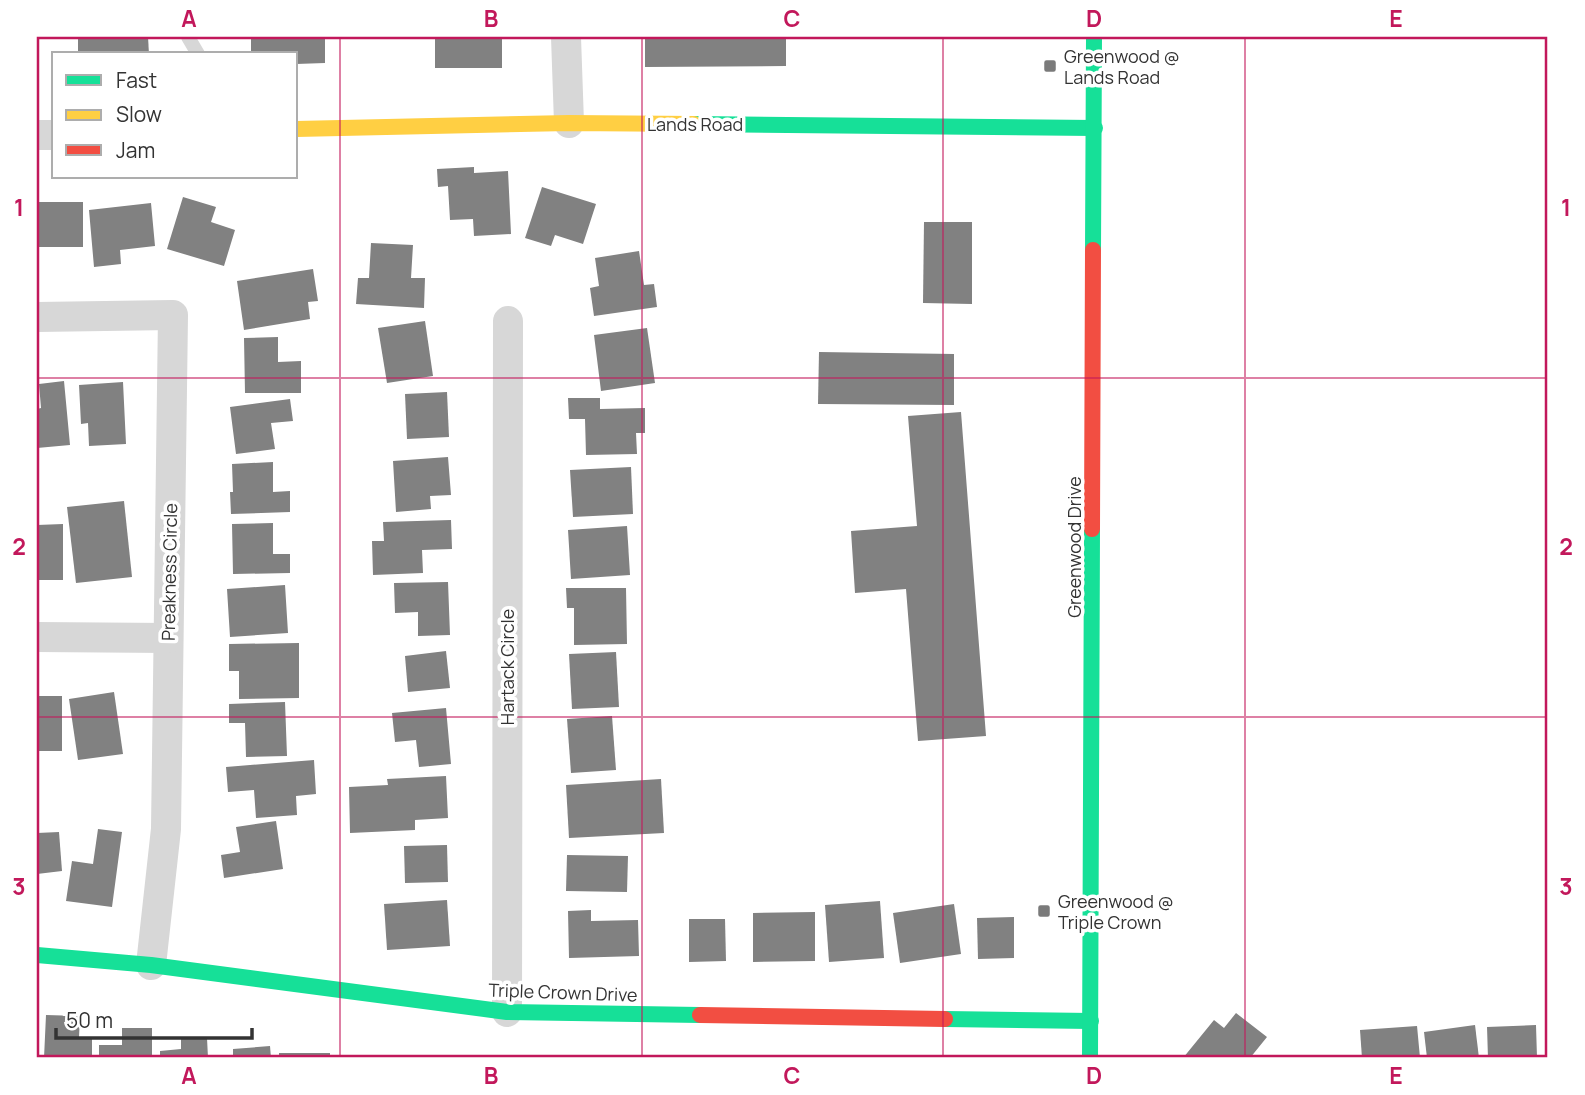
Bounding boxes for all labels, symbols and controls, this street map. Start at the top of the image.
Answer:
text: A [181,2,197,34]
text: B [484,2,498,34]
text: C [784,2,801,34]
text: D [1086,2,1102,34]
text: E [1389,2,1403,34]
place label: Greenwood @ Lands Road [1064,44,1180,89]
legend [52,52,298,178]
marker: Greenwood @ Lands Road [1042,58,1058,74]
text: Fast [116,66,157,94]
text: Slow [116,100,162,128]
street label: Lands Road [647,112,743,136]
text: Jam [116,136,155,164]
text: 1 [14,191,24,223]
text: 1 [1561,191,1571,223]
street label: Greenwood Drive [1062,476,1086,618]
street label: Preakness Circle [156,503,182,641]
text: 2 [12,530,26,562]
text: 2 [1559,530,1573,562]
street label: Hartack Circle [495,609,519,725]
text: 3 [12,870,26,902]
text: 3 [1559,870,1573,902]
place label: Greenwood @ Triple Crown [1058,889,1174,934]
marker: Greenwood @ Triple Crown [1036,903,1052,919]
street label: Triple Crown Drive [488,977,638,1007]
scale bar [56,997,252,1041]
text: 50 m [66,1006,113,1034]
text: A [181,1059,197,1091]
text: B [484,1059,498,1091]
text: C [784,1059,801,1091]
text: D [1086,1059,1102,1091]
text: E [1389,1059,1403,1091]

